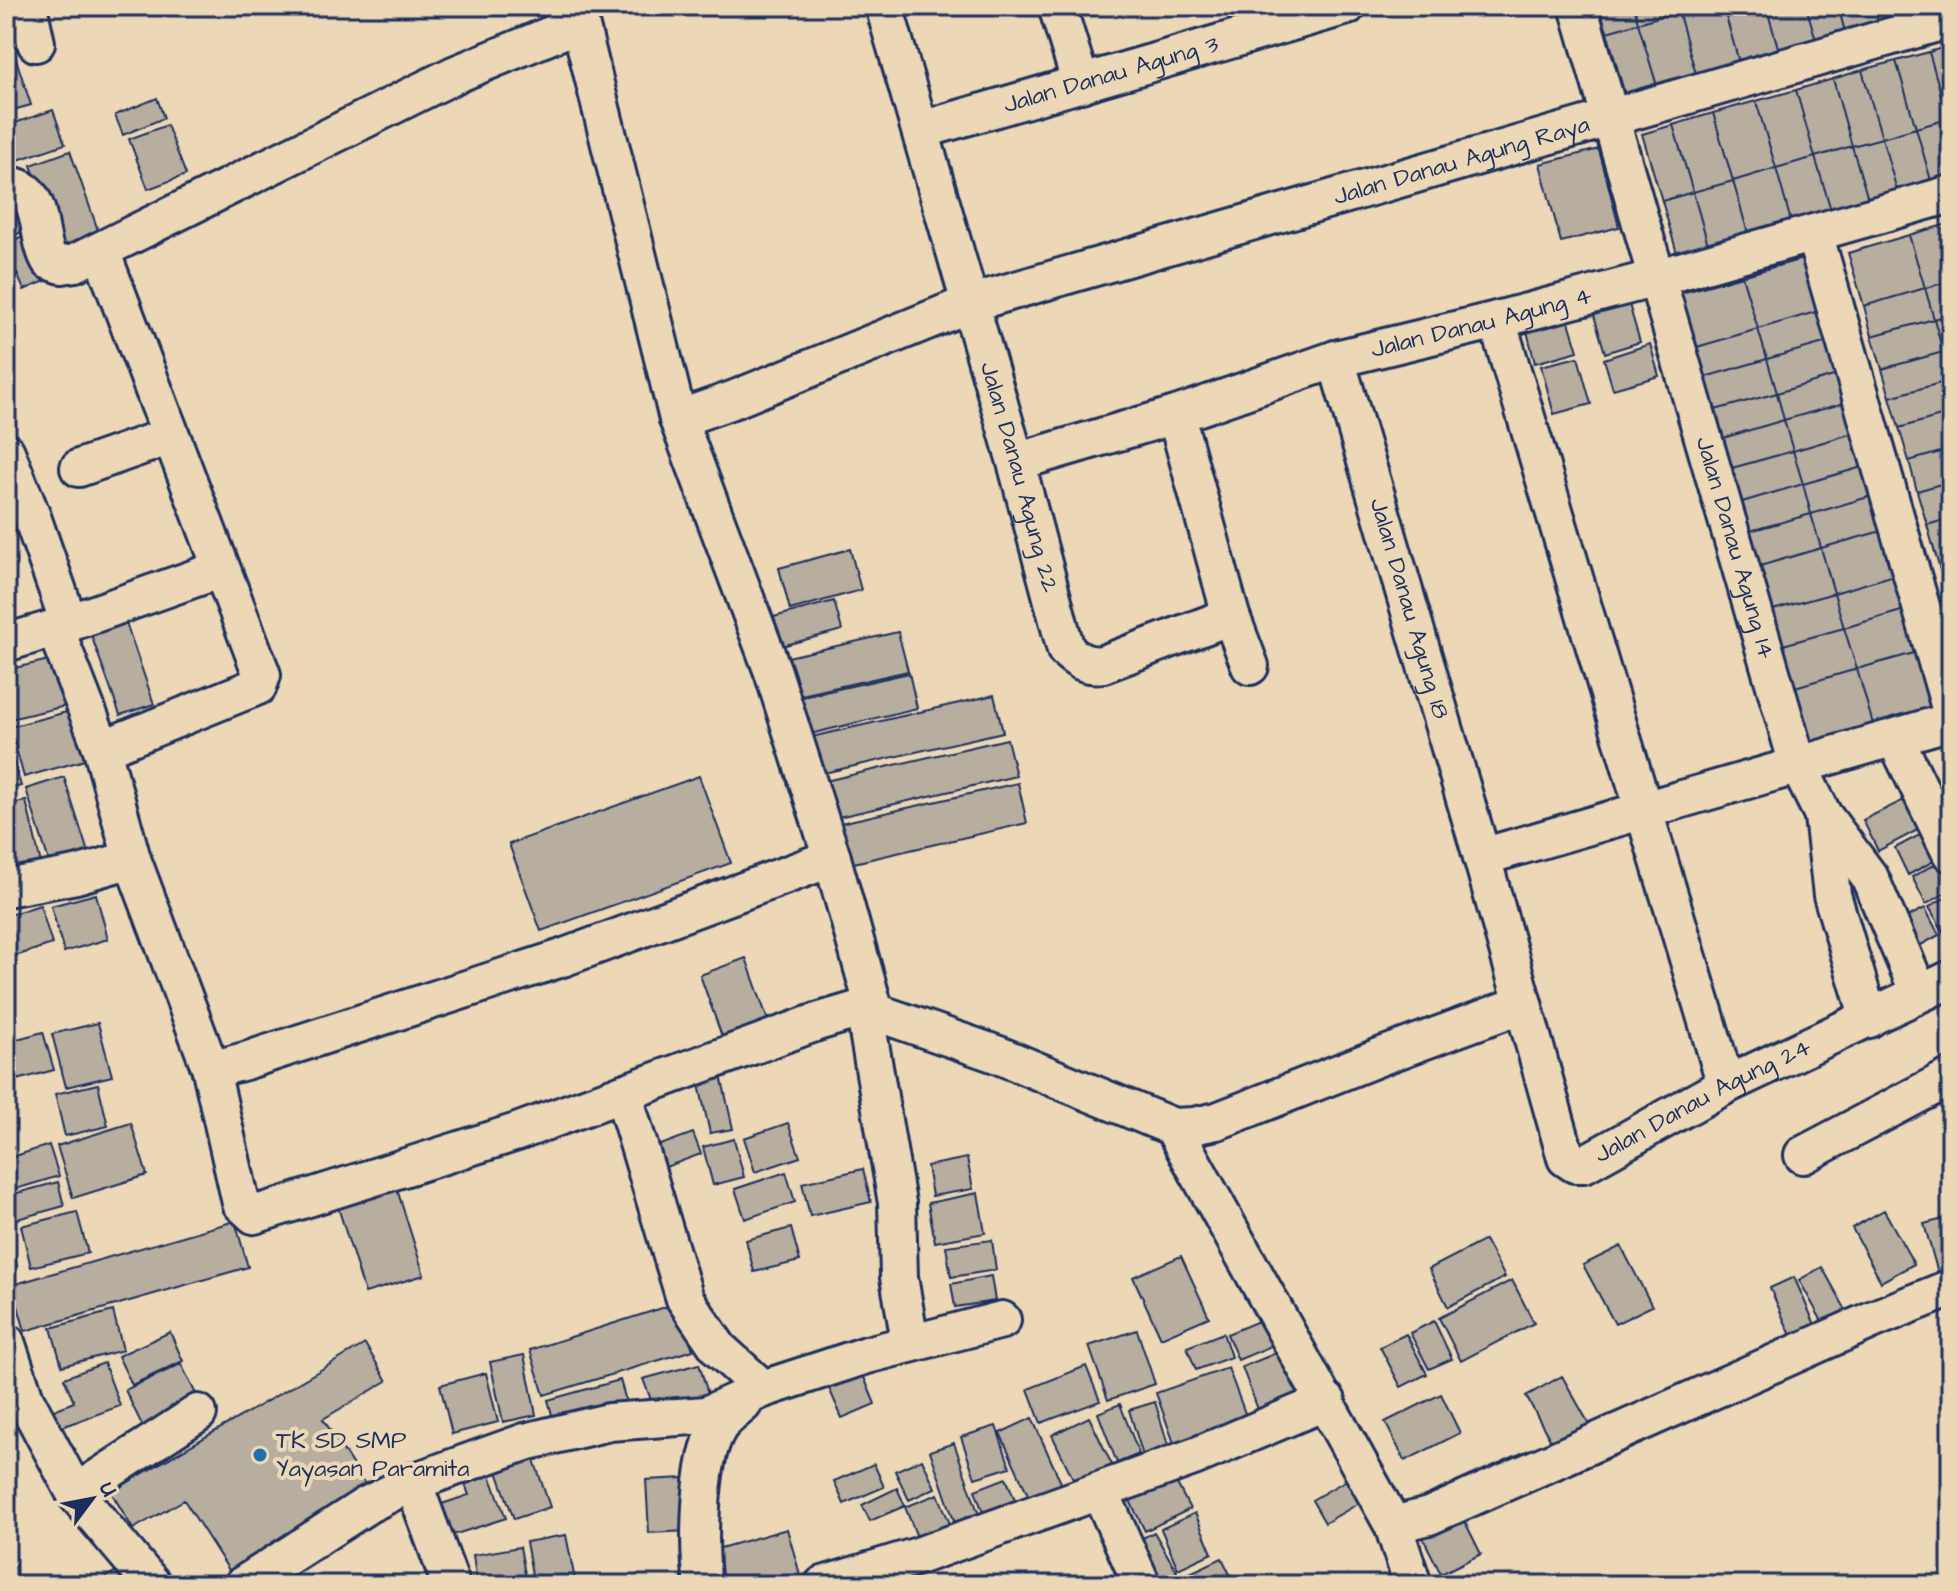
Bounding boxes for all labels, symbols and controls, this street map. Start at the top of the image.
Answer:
street label: Jalan Danau Agung 3 [1000,27,1223,122]
street label: Jalan Danau Agung Raya [1330,108,1594,214]
street label: Jalan Danau Agung 4 [1367,279,1595,367]
street label: Jalan Danau Agung 22 [971,358,1067,596]
street label: Jalan Danau Agung 14 [1687,433,1783,663]
street label: Jalan Danau Agung 18 [1361,494,1458,723]
street label: Jalan Danau Agung 24 [1588,1030,1817,1172]
place label: TK SD SMP Yayasan Paramita [276,1424,469,1487]
marker: TK SD SMP Yayasan Paramita [251,1446,269,1464]
north arrow [52,1459,132,1539]
text: U [91,1476,124,1503]

